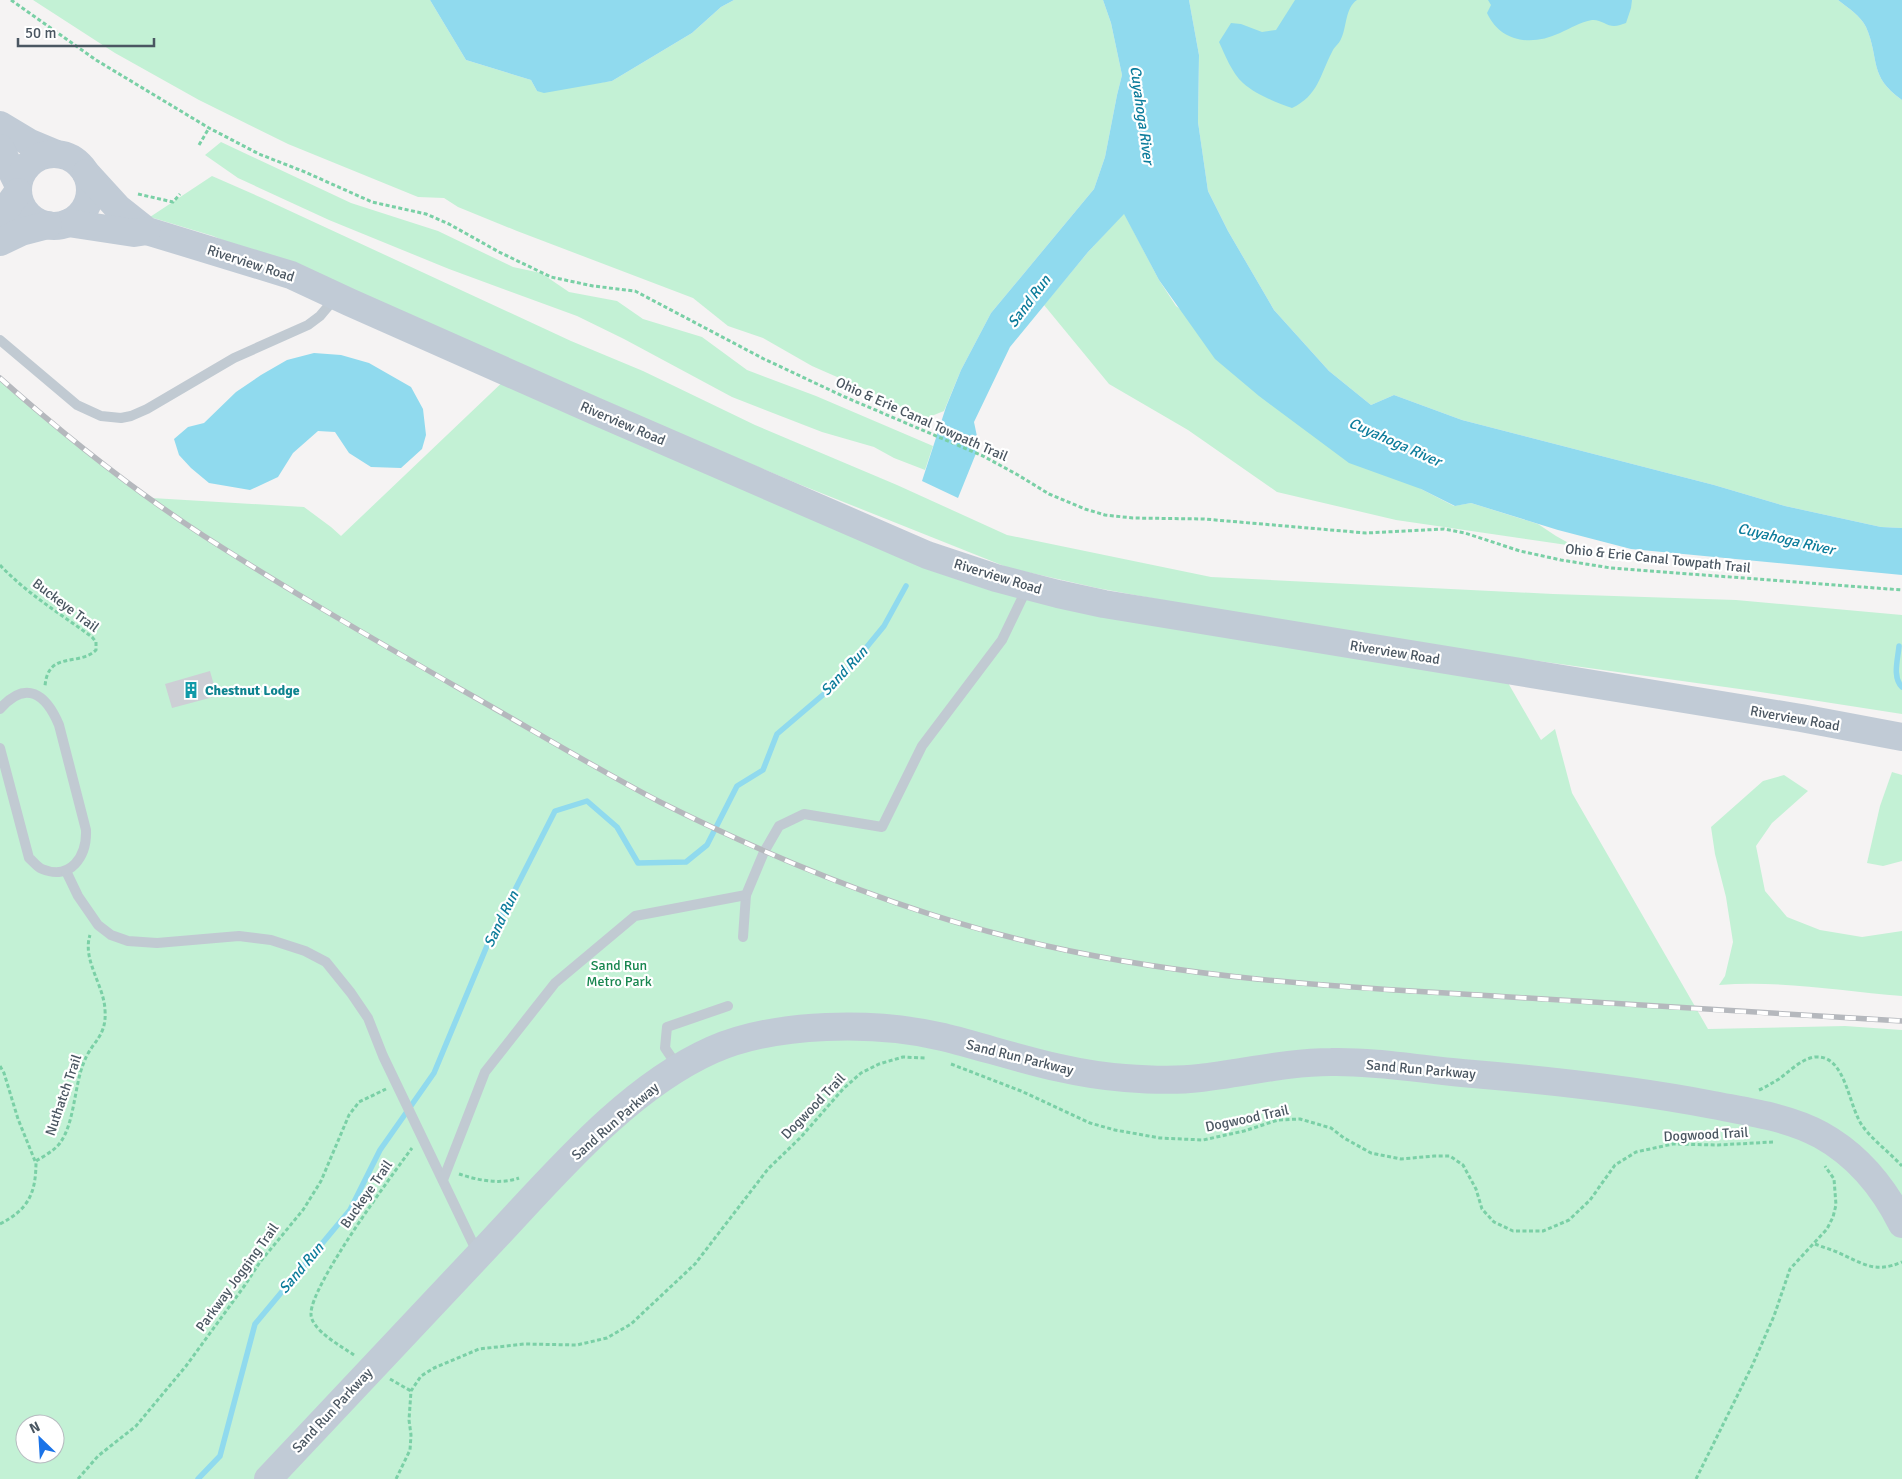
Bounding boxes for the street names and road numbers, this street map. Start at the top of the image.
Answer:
street label: Riverview Road [205,241,297,286]
street label: Ohio & Erie Canal Towpath Trail [833,374,1010,465]
street label: Riverview Road [578,398,668,449]
street label: Ohio & Erie Canal Towpath Trail [1564,540,1752,577]
street label: Riverview Road [952,555,1044,598]
street label: Buckeye Trail [29,575,102,636]
street label: Riverview Road [1349,637,1441,668]
street label: Riverview Road [1749,702,1841,735]
street label: Sand Run Parkway [965,1036,1076,1079]
street label: Nuthatch Trail [42,1052,85,1138]
street label: Sand Run Parkway [1366,1056,1477,1083]
street label: Dogwood Trail [778,1070,849,1143]
street label: Sand Run Parkway [568,1079,663,1164]
street label: Dogwood Trail [1204,1101,1290,1136]
street label: Dogwood Trail [1663,1124,1749,1145]
street label: Buckeye Trail [337,1157,396,1232]
street label: Parkway Jogging Trail [192,1220,282,1335]
street label: Sand Run Parkway [289,1364,376,1456]

